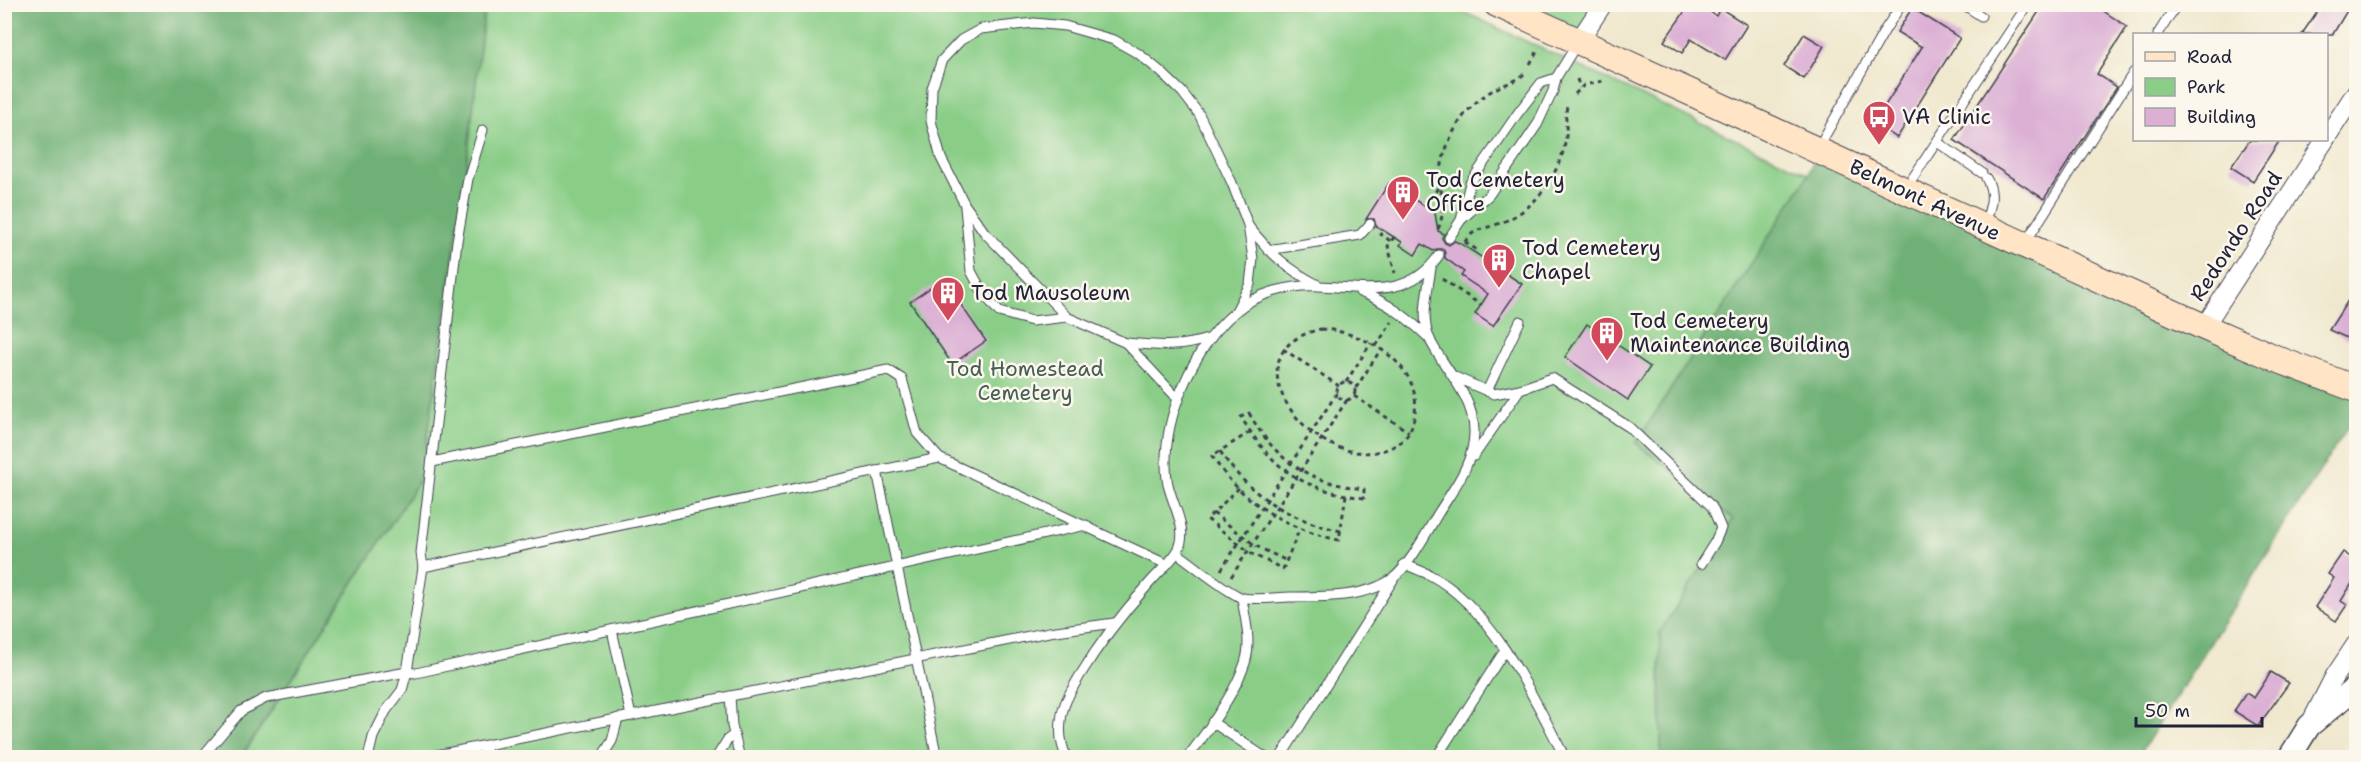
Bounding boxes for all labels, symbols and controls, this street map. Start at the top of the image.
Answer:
legend [2133,33,2328,141]
text: Road [2187,45,2232,69]
text: Park [2187,75,2226,99]
bus stop icon: VA Clinic [1861,99,1897,146]
place label: VA Clinic [1902,103,1991,131]
text: Building [2187,105,2256,129]
street label: Belmont Avenue [1845,153,2005,247]
place label: Tod Cemetery Office [1426,166,1565,218]
street label: Redondo Road [2183,166,2289,306]
building icon: Tod Cemetery Office [1385,174,1421,221]
place label: Tod Cemetery Chapel [1522,234,1661,286]
building icon: Tod Cemetery Chapel [1481,242,1517,289]
building icon: Tod Mausoleum [930,275,966,322]
place label: Tod Mausoleum [971,279,1130,307]
place label: Tod Cemetery Maintenance Building [1630,307,1850,359]
building icon: Tod Cemetery Maintenance Building [1589,315,1625,362]
park label: Tod Homestead Cemetery [946,355,1104,407]
scale bar [2136,690,2262,728]
text: 50 m [2145,699,2190,723]

